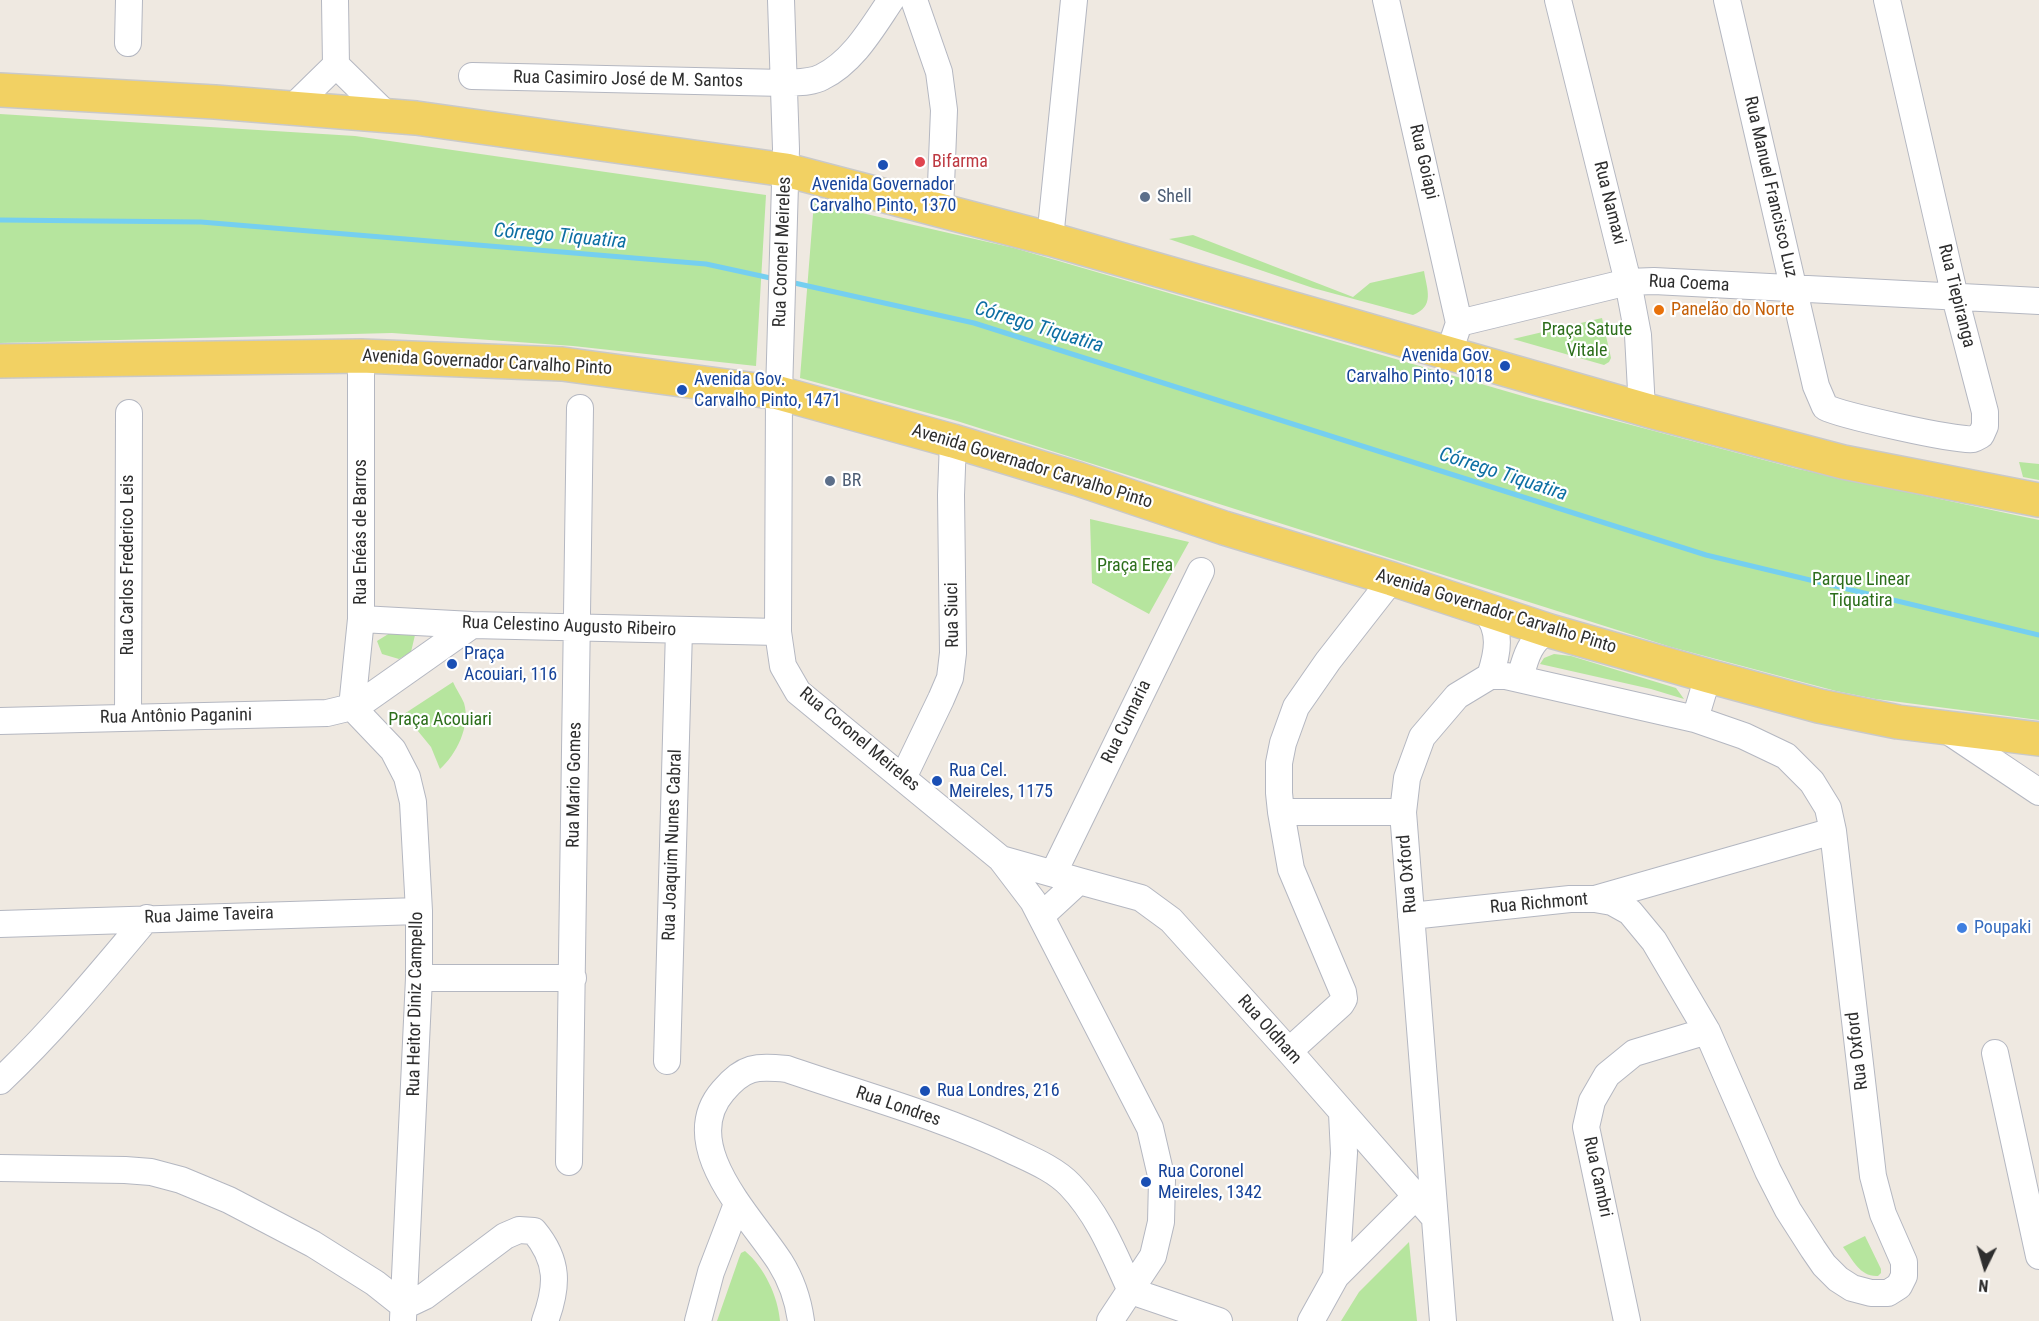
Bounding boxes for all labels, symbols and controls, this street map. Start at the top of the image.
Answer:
street label: Rua Casimiro José de M. Santos [513,67,743,93]
street label: Rua Manuel Francisco Luz [1739,94,1801,280]
street label: Rua Goiapi [1404,122,1442,202]
place label: Bifarma [932,151,988,173]
marker: Bifarma [913,155,927,169]
marker: Avenida Governador Carvalho Pinto, 1370 [876,158,890,172]
street label: Rua Namaxi [1588,159,1630,247]
place label: Avenida Governador Carvalho Pinto, 1370 [810,174,956,216]
street label: Rua Coronel Meireles [770,176,796,328]
place label: Shell [1157,186,1192,208]
marker: Shell [1138,190,1152,204]
water label: Córrego Tiquatira [493,219,627,255]
street label: Rua Tiepiranga [1933,242,1979,350]
street label: Rua Coema [1648,271,1730,297]
water label: Córrego Tiquatira [972,297,1106,359]
place label: Panelão do Norte [1671,299,1795,321]
marker: Panelão do Norte [1652,303,1666,317]
park label: Praça Satute Vitale [1542,319,1632,362]
place label: Avenida Gov. Carvalho Pinto, 1018 [1346,345,1493,388]
street label: Avenida Governador Carvalho Pinto [362,346,612,380]
marker: Avenida Gov. Carvalho Pinto, 1018 [1498,359,1512,373]
place label: Avenida Gov. Carvalho Pinto, 1471 [694,369,841,412]
marker: Avenida Gov. Carvalho Pinto, 1471 [675,383,689,397]
street label: Avenida Governador Carvalho Pinto [909,420,1155,514]
water label: Córrego Tiquatira [1436,443,1570,507]
street label: Rua Enéas de Barros [350,459,372,605]
place label: BR [842,470,861,492]
marker: BR [823,474,837,488]
street label: Rua Carlos Frederico Leis [117,475,139,655]
park label: Praça Erea [1097,555,1173,577]
street label: Avenida Governador Carvalho Pinto [1373,565,1619,659]
park label: Parque Linear Tiquatira [1812,569,1910,612]
street label: Rua Siuci [942,582,964,648]
street label: Rua Celestino Augusto Ribeiro [462,612,676,642]
place label: Praça Acouiari, 116 [464,643,557,686]
marker: Praça Acouiari, 116 [445,657,459,671]
street label: Rua Cumaria [1097,677,1157,767]
street label: Rua Coronel Meireles [794,683,924,797]
street label: Rua Antônio Paganini [100,705,252,729]
park label: Praça Acouiari [388,709,492,731]
street label: Rua Mario Gomes [563,722,587,848]
street label: Rua Joaquim Nunes Cabral [659,749,687,941]
place label: Rua Cel. Meireles, 1175 [949,760,1053,802]
marker: Rua Cel. Meireles, 1175 [930,774,944,788]
street label: Rua Oxford [1394,834,1422,914]
street label: Rua Richmont [1489,889,1589,919]
street label: Rua Jaime Taveira [144,903,274,929]
street label: Rua Heitor Diniz Campello [404,911,428,1097]
place label: Poupaki [1974,917,2031,939]
marker: Poupaki [1955,921,1969,935]
street label: Rua Oldham [1232,991,1306,1069]
street label: Rua Oxford [1842,1011,1874,1091]
place label: Rua Londres, 216 [937,1080,1060,1102]
street label: Rua Londres [853,1082,943,1132]
marker: Rua Londres, 216 [918,1084,932,1098]
street label: Rua Cambri [1578,1135,1616,1219]
place label: Rua Coronel Meireles, 1342 [1158,1161,1262,1204]
marker: Rua Coronel Meireles, 1342 [1139,1175,1153,1189]
north arrow [1955,1237,2015,1297]
text: N [1978,1276,1989,1295]

